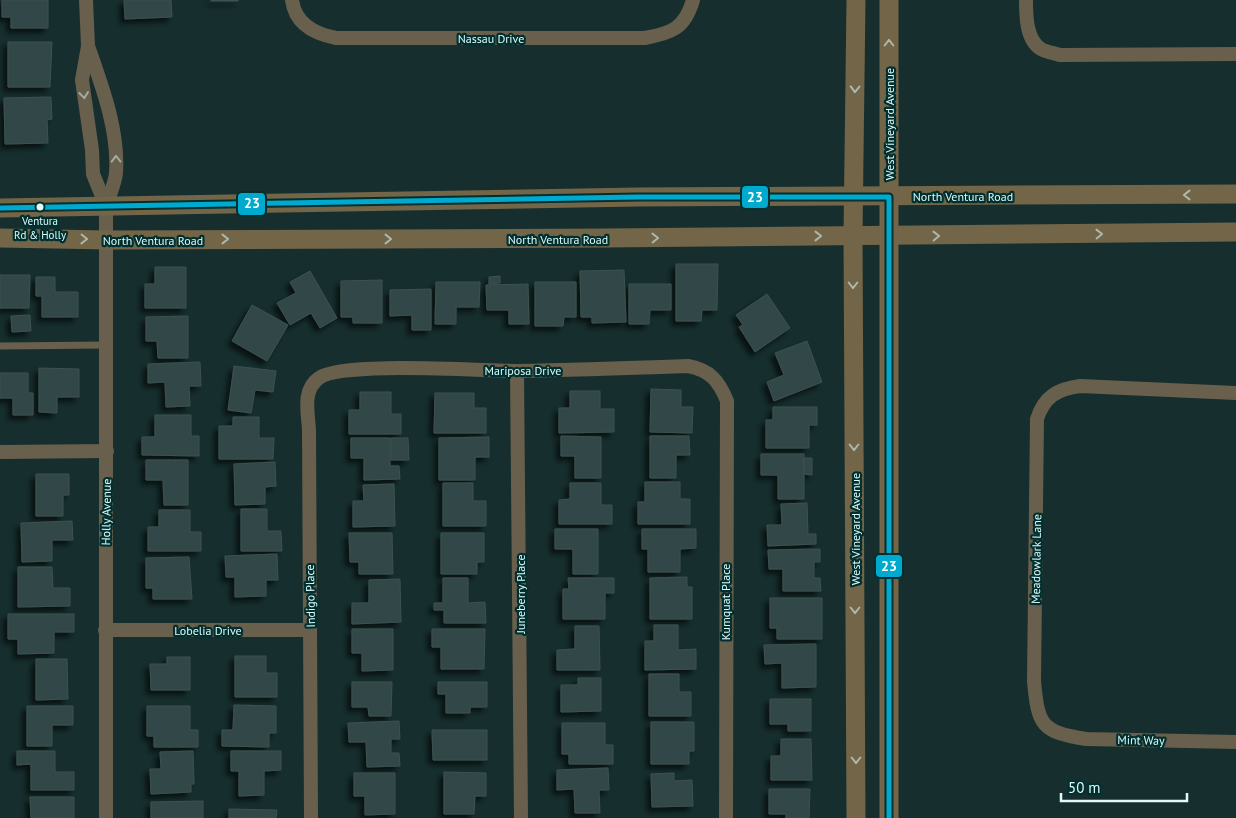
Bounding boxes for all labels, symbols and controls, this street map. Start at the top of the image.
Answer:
street label: Nassau Drive [458,31,524,46]
one-way arrow [884,39,894,46]
street label: West Vineyard Avenue [882,68,897,180]
one-way arrow [849,85,860,93]
one-way arrow [78,91,89,99]
one-way arrow [110,155,121,163]
line badge: 23 [741,185,769,209]
text: 23 [747,188,763,206]
street label: North Ventura Road [913,189,1013,204]
one-way arrow [1183,189,1191,200]
line badge: 23 [237,192,266,216]
text: 23 [244,194,260,212]
marker: Ventura Rd & Holly [35,202,45,212]
place label: Ventura Rd & Holly [14,214,67,242]
one-way arrow [1096,229,1103,239]
one-way arrow [814,231,822,241]
one-way arrow [933,231,941,241]
street label: North Ventura Road [508,232,608,247]
street label: North Ventura Road [103,233,203,248]
one-way arrow [652,233,659,243]
one-way arrow [80,234,88,244]
one-way arrow [222,234,230,245]
one-way arrow [384,234,392,244]
one-way arrow [848,281,859,289]
street label: Mariposa Drive [485,363,561,378]
one-way arrow [849,444,859,451]
street label: West Vineyard Avenue [848,473,863,585]
street label: Holly Avenue [98,478,114,546]
street label: Meadowlark Lane [1028,514,1044,604]
street label: Juneberry Place [513,554,528,635]
line badge: 23 [875,554,903,578]
text: 23 [881,557,897,575]
street label: Indigo Place [302,564,318,628]
street label: Kumquat Place [718,564,733,640]
one-way arrow [850,606,860,614]
street label: Lobelia Drive [174,623,242,638]
street label: Mint Way [1117,732,1165,748]
one-way arrow [851,756,861,764]
scale bar [1061,770,1187,802]
text: 50 m [1068,778,1101,797]

